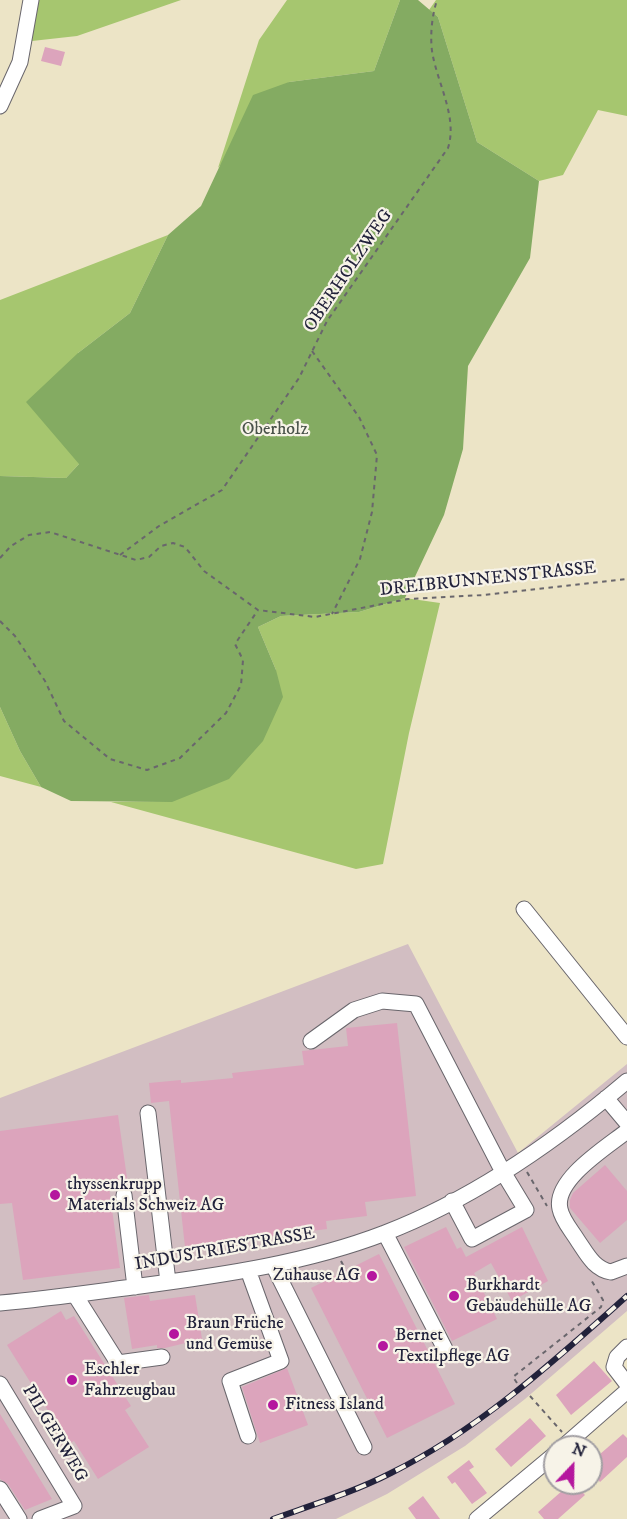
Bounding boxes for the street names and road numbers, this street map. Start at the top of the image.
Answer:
street label: OBERHOLZWEG [300,206,398,336]
street label: DREIBRUNNENSTRASSE [379,558,597,602]
street label: INDUSTRIESTRASSE [133,1223,317,1277]
street label: PILGERWEG [17,1381,91,1487]

